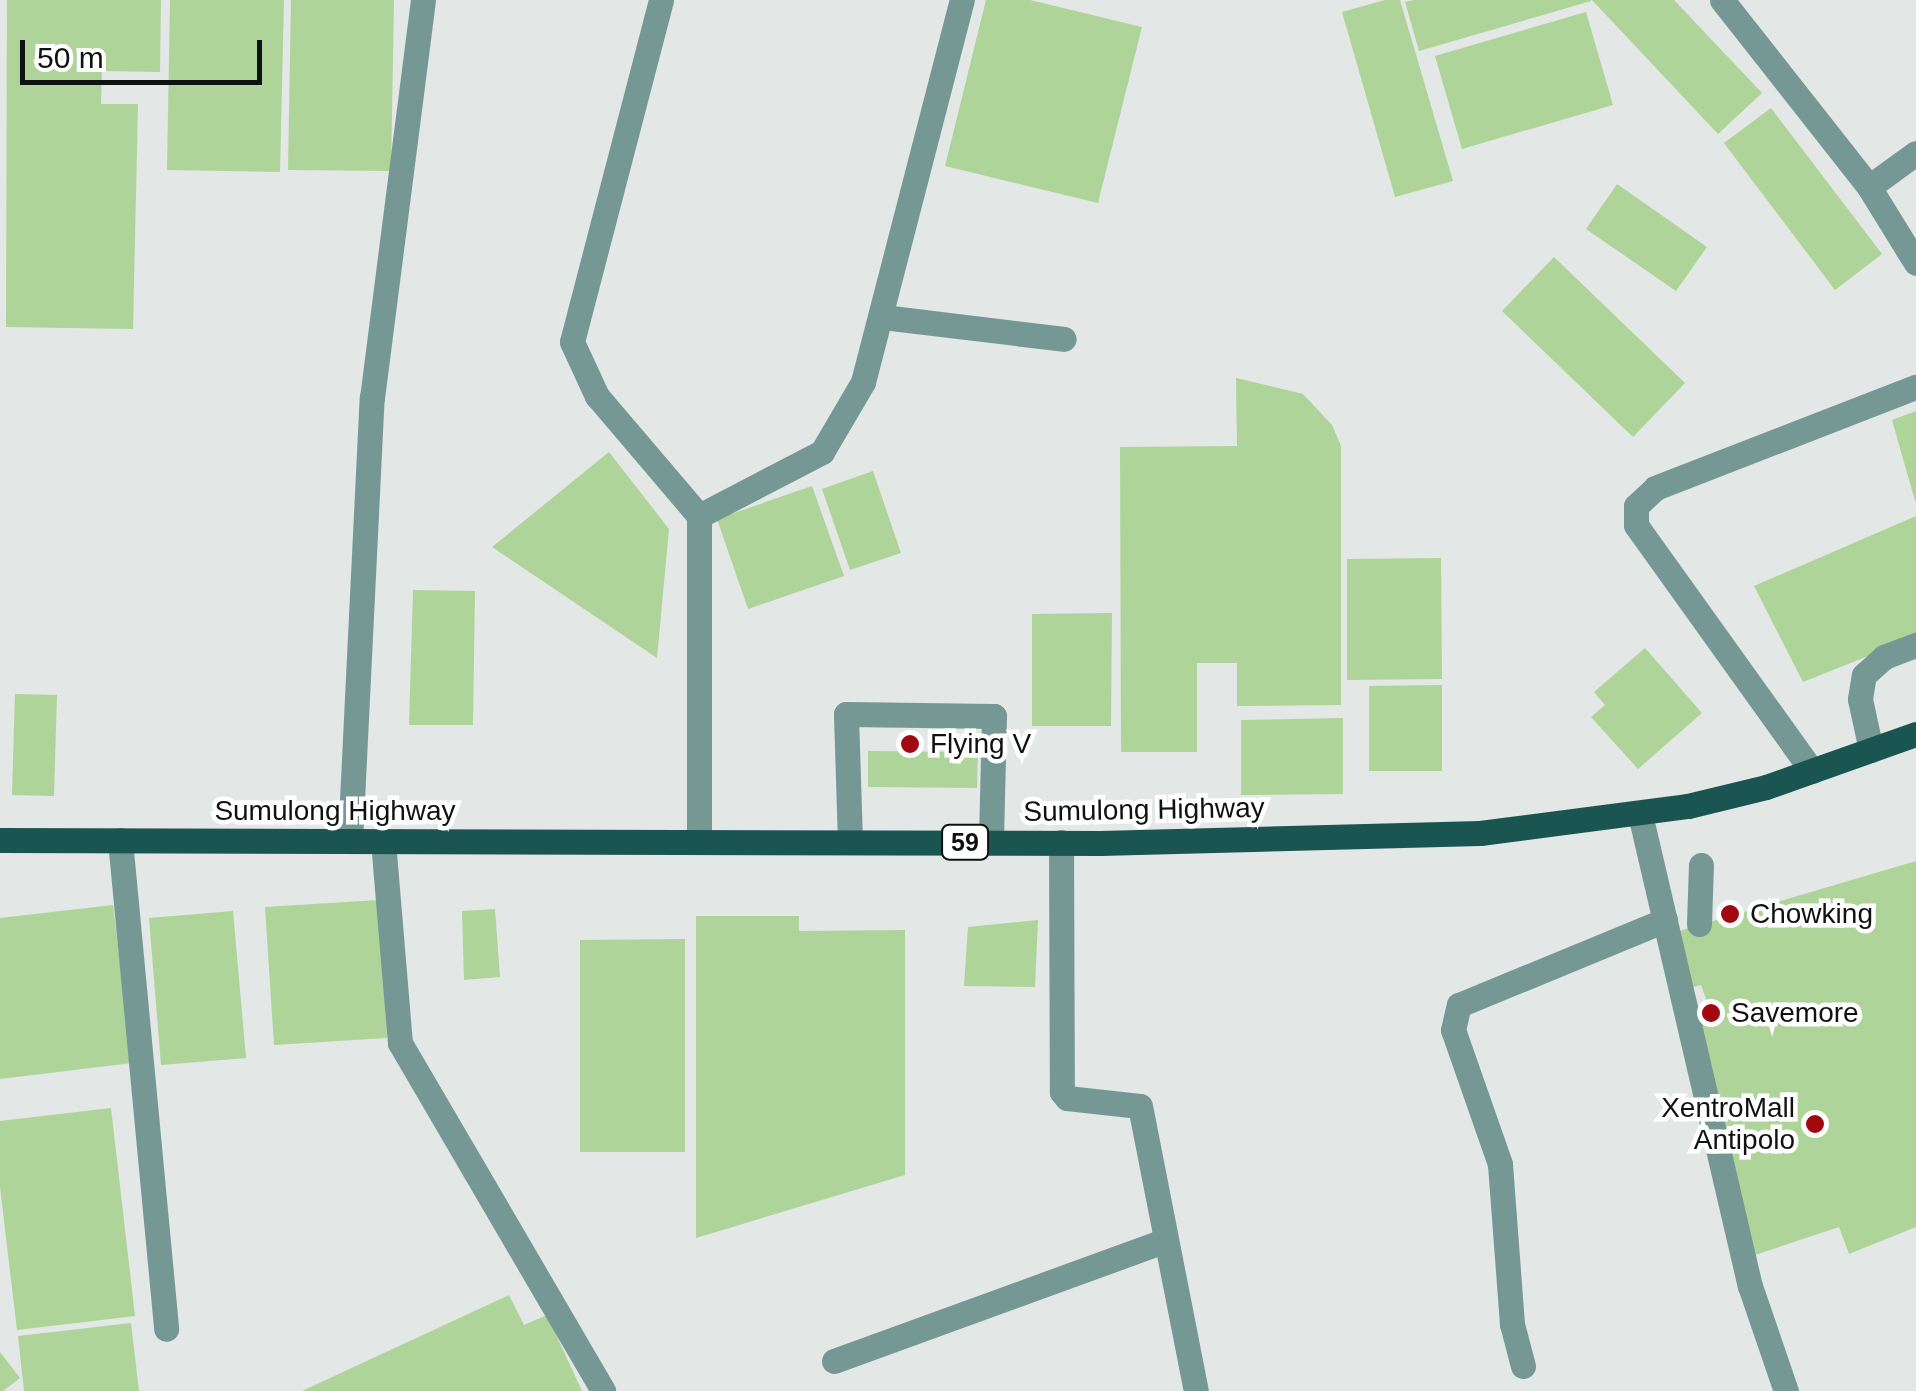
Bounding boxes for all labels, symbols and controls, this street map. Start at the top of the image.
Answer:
scale bar [25,20,268,82]
text: 50 m [37,41,104,74]
place label: Flying V [930,727,1031,761]
marker: Flying V [899,733,921,755]
street label: Sumulong Highway [1023,791,1265,829]
street label: Sumulong Highway [214,794,456,828]
road number: 59 [940,822,990,862]
place label: Chowking [1750,897,1873,931]
marker: Chowking [1719,903,1741,925]
place label: Savemore [1731,996,1859,1030]
marker: Savemore [1700,1002,1722,1024]
place label: XentroMall Antipolo [1661,1091,1795,1157]
marker: XentroMall Antipolo [1804,1113,1826,1135]

